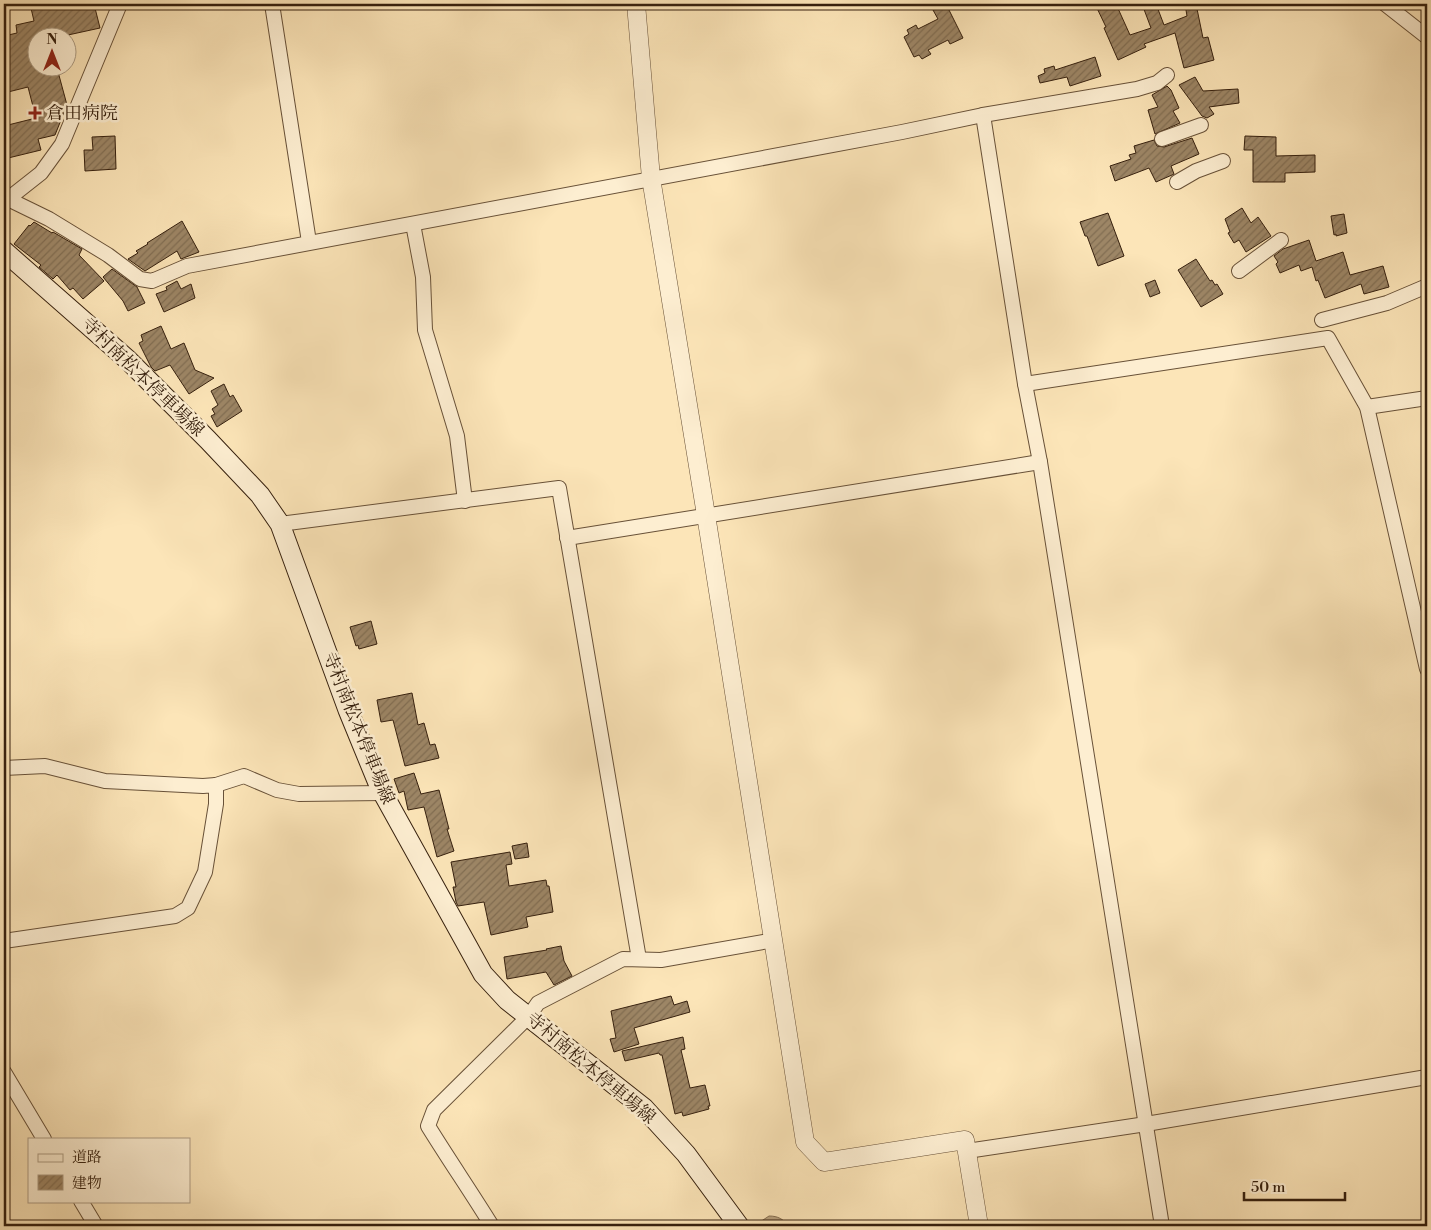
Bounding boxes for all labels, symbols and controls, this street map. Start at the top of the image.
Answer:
north arrow [28,28,78,78]
text: N [46,31,58,49]
place label: 倉田病院 [46,102,118,125]
marker: 倉田病院 [28,106,42,120]
street label: 寺村南松本停車場線 [76,313,209,442]
street label: 寺村南松本停車場線 [318,649,400,808]
street label: 寺村南松本停車場線 [521,1008,660,1129]
legend [28,1138,190,1202]
text: 道路 [72,1148,102,1167]
scale bar [1244,1170,1345,1202]
text: 建物 [72,1174,102,1193]
text: 50 m [1251,1178,1285,1197]

